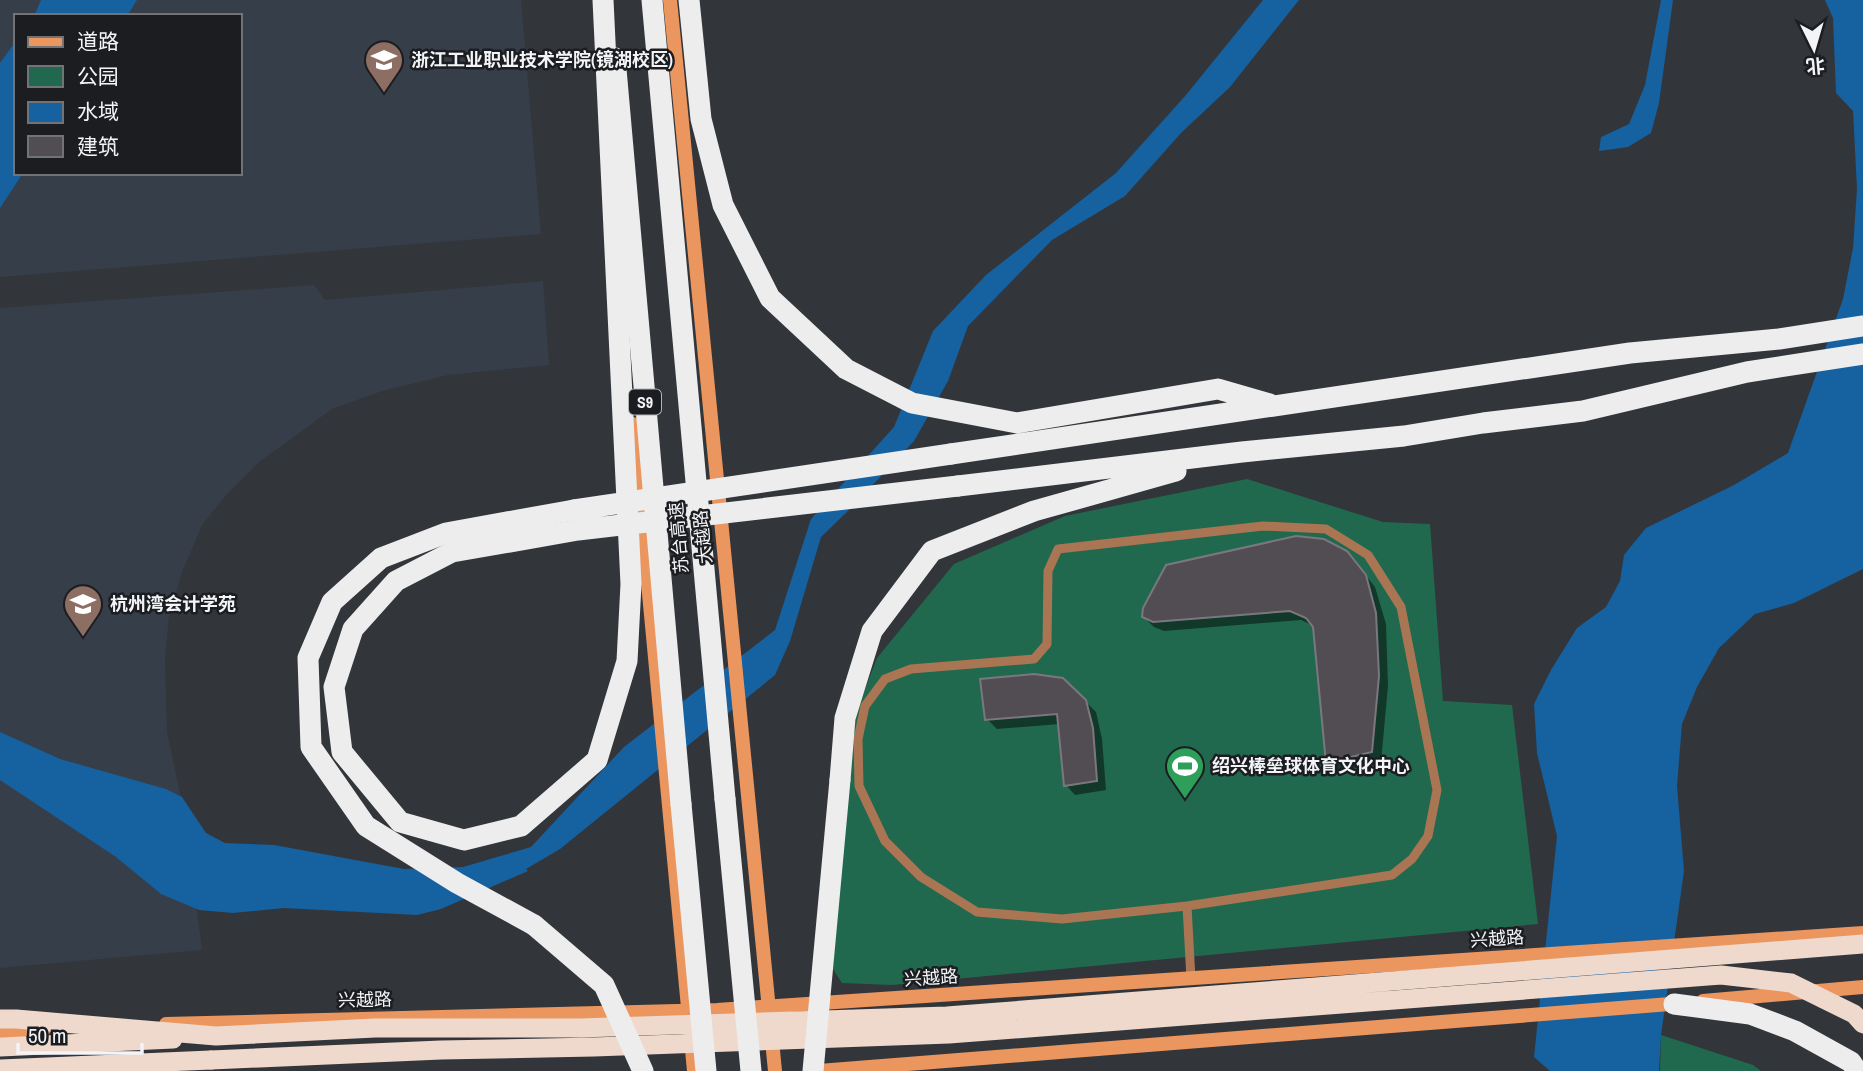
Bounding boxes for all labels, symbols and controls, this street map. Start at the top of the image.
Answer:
legend [14,14,242,175]
north arrow [1779,14,1849,84]
text: 道路 [77,27,119,56]
school or university icon: 浙江工业职业技术学院(镜湖校区) [363,39,405,94]
place label: 浙江工业职业技术学院(镜湖校区) [411,47,673,72]
text: 北 [1805,52,1826,80]
text: 公园 [77,62,119,91]
text: 水域 [77,97,119,126]
text: 建筑 [77,132,119,161]
road number: S9 [629,390,661,414]
street label: 苏台高速 [663,501,694,575]
street label: 大越路 [687,509,718,565]
school or university icon: 杭州湾会计学苑 [62,583,104,638]
place label: 杭州湾会计学苑 [110,591,236,616]
sports icon: 绍兴棒垒球体育文化中心 [1164,745,1206,800]
place label: 绍兴棒垒球体育文化中心 [1212,753,1410,778]
street label: 兴越路 [1469,924,1525,953]
street label: 兴越路 [903,963,959,992]
street label: 兴越路 [338,987,392,1012]
scale bar [18,1012,142,1056]
text: 50 m [28,1021,66,1050]

